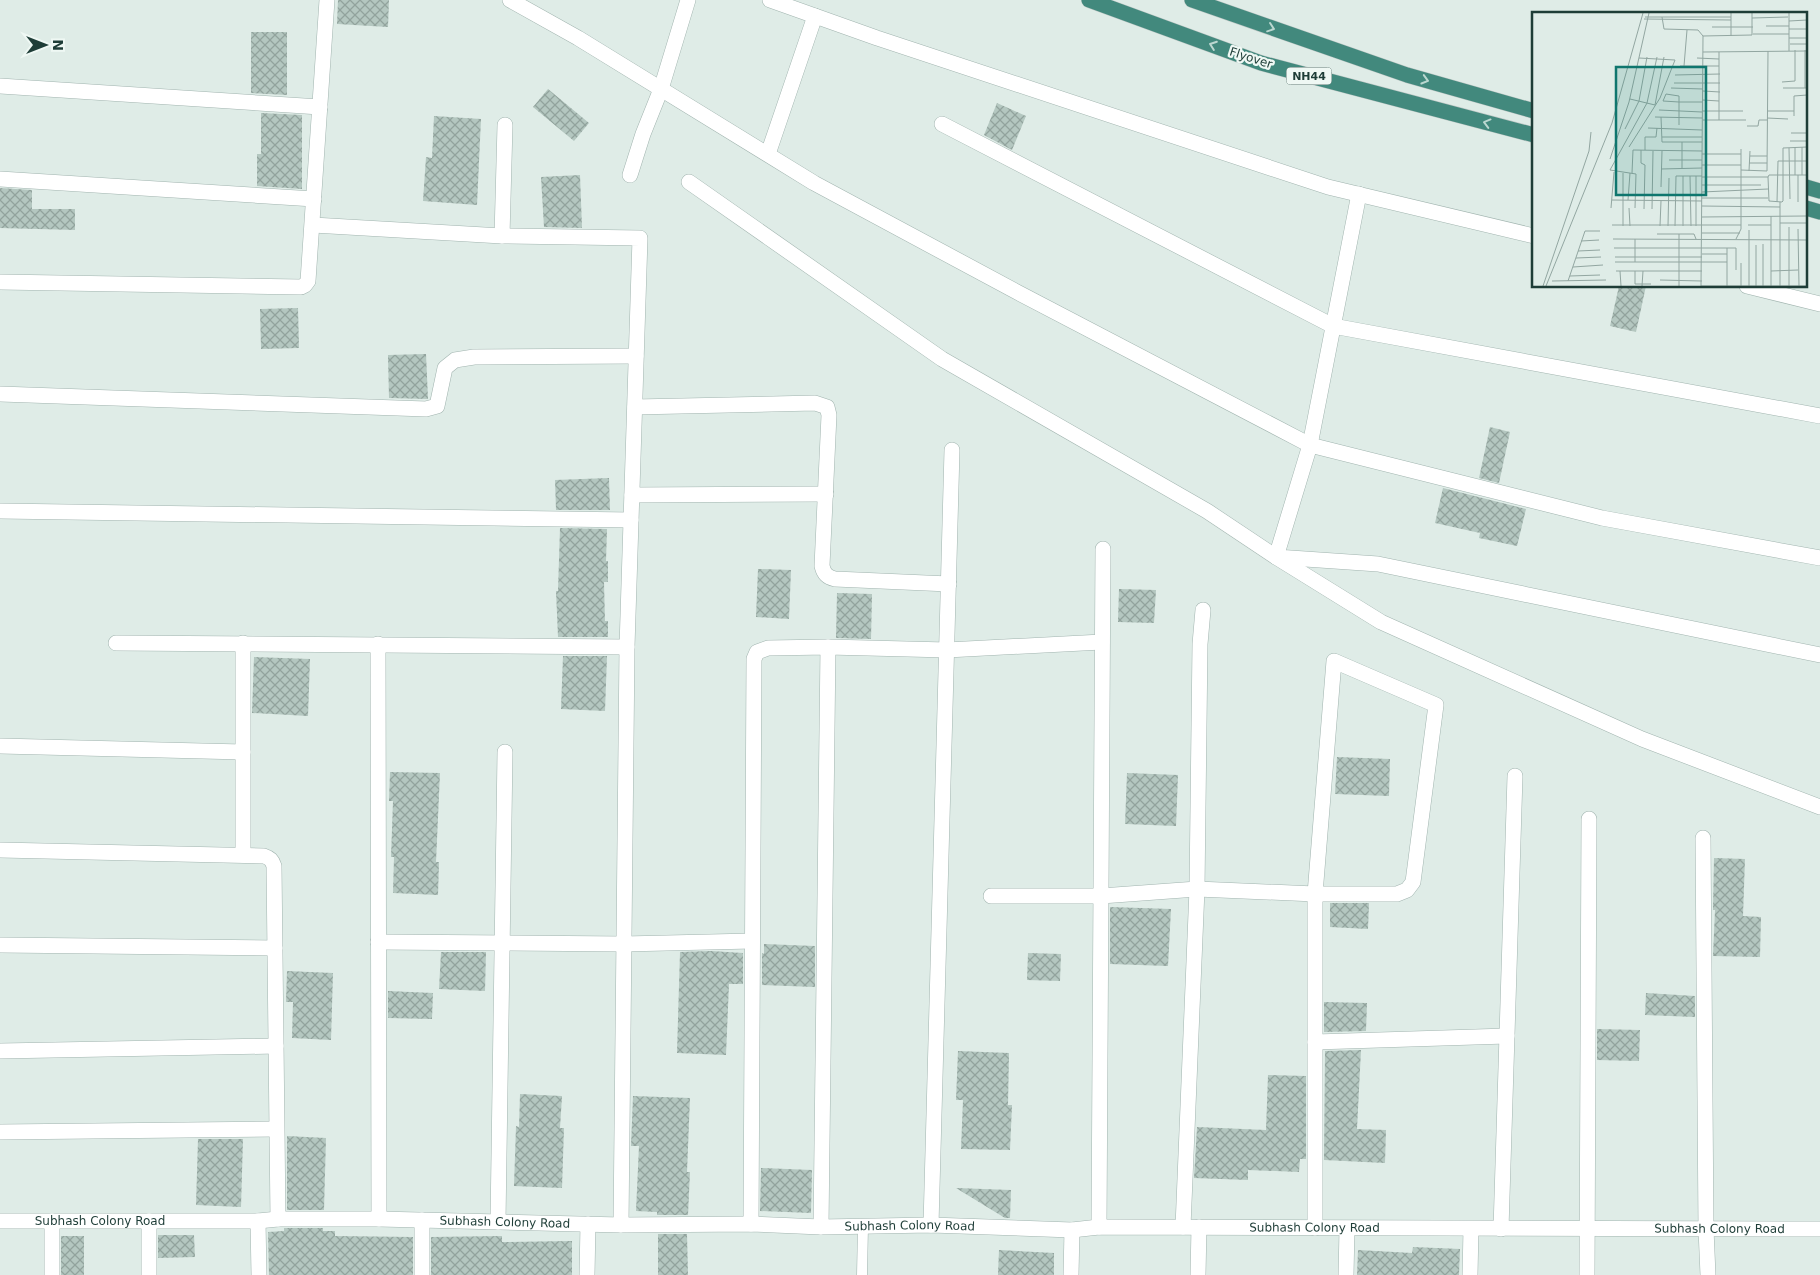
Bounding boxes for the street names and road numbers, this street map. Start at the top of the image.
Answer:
street label: Flyover [1228,45,1274,71]
road number: NH44 [1286,68,1332,84]
street label: Subhash Colony Road [35,1214,165,1228]
street label: Subhash Colony Road [439,1214,570,1231]
street label: Subhash Colony Road [844,1218,975,1234]
street label: Subhash Colony Road [1249,1220,1380,1235]
street label: Subhash Colony Road [1654,1222,1785,1236]

